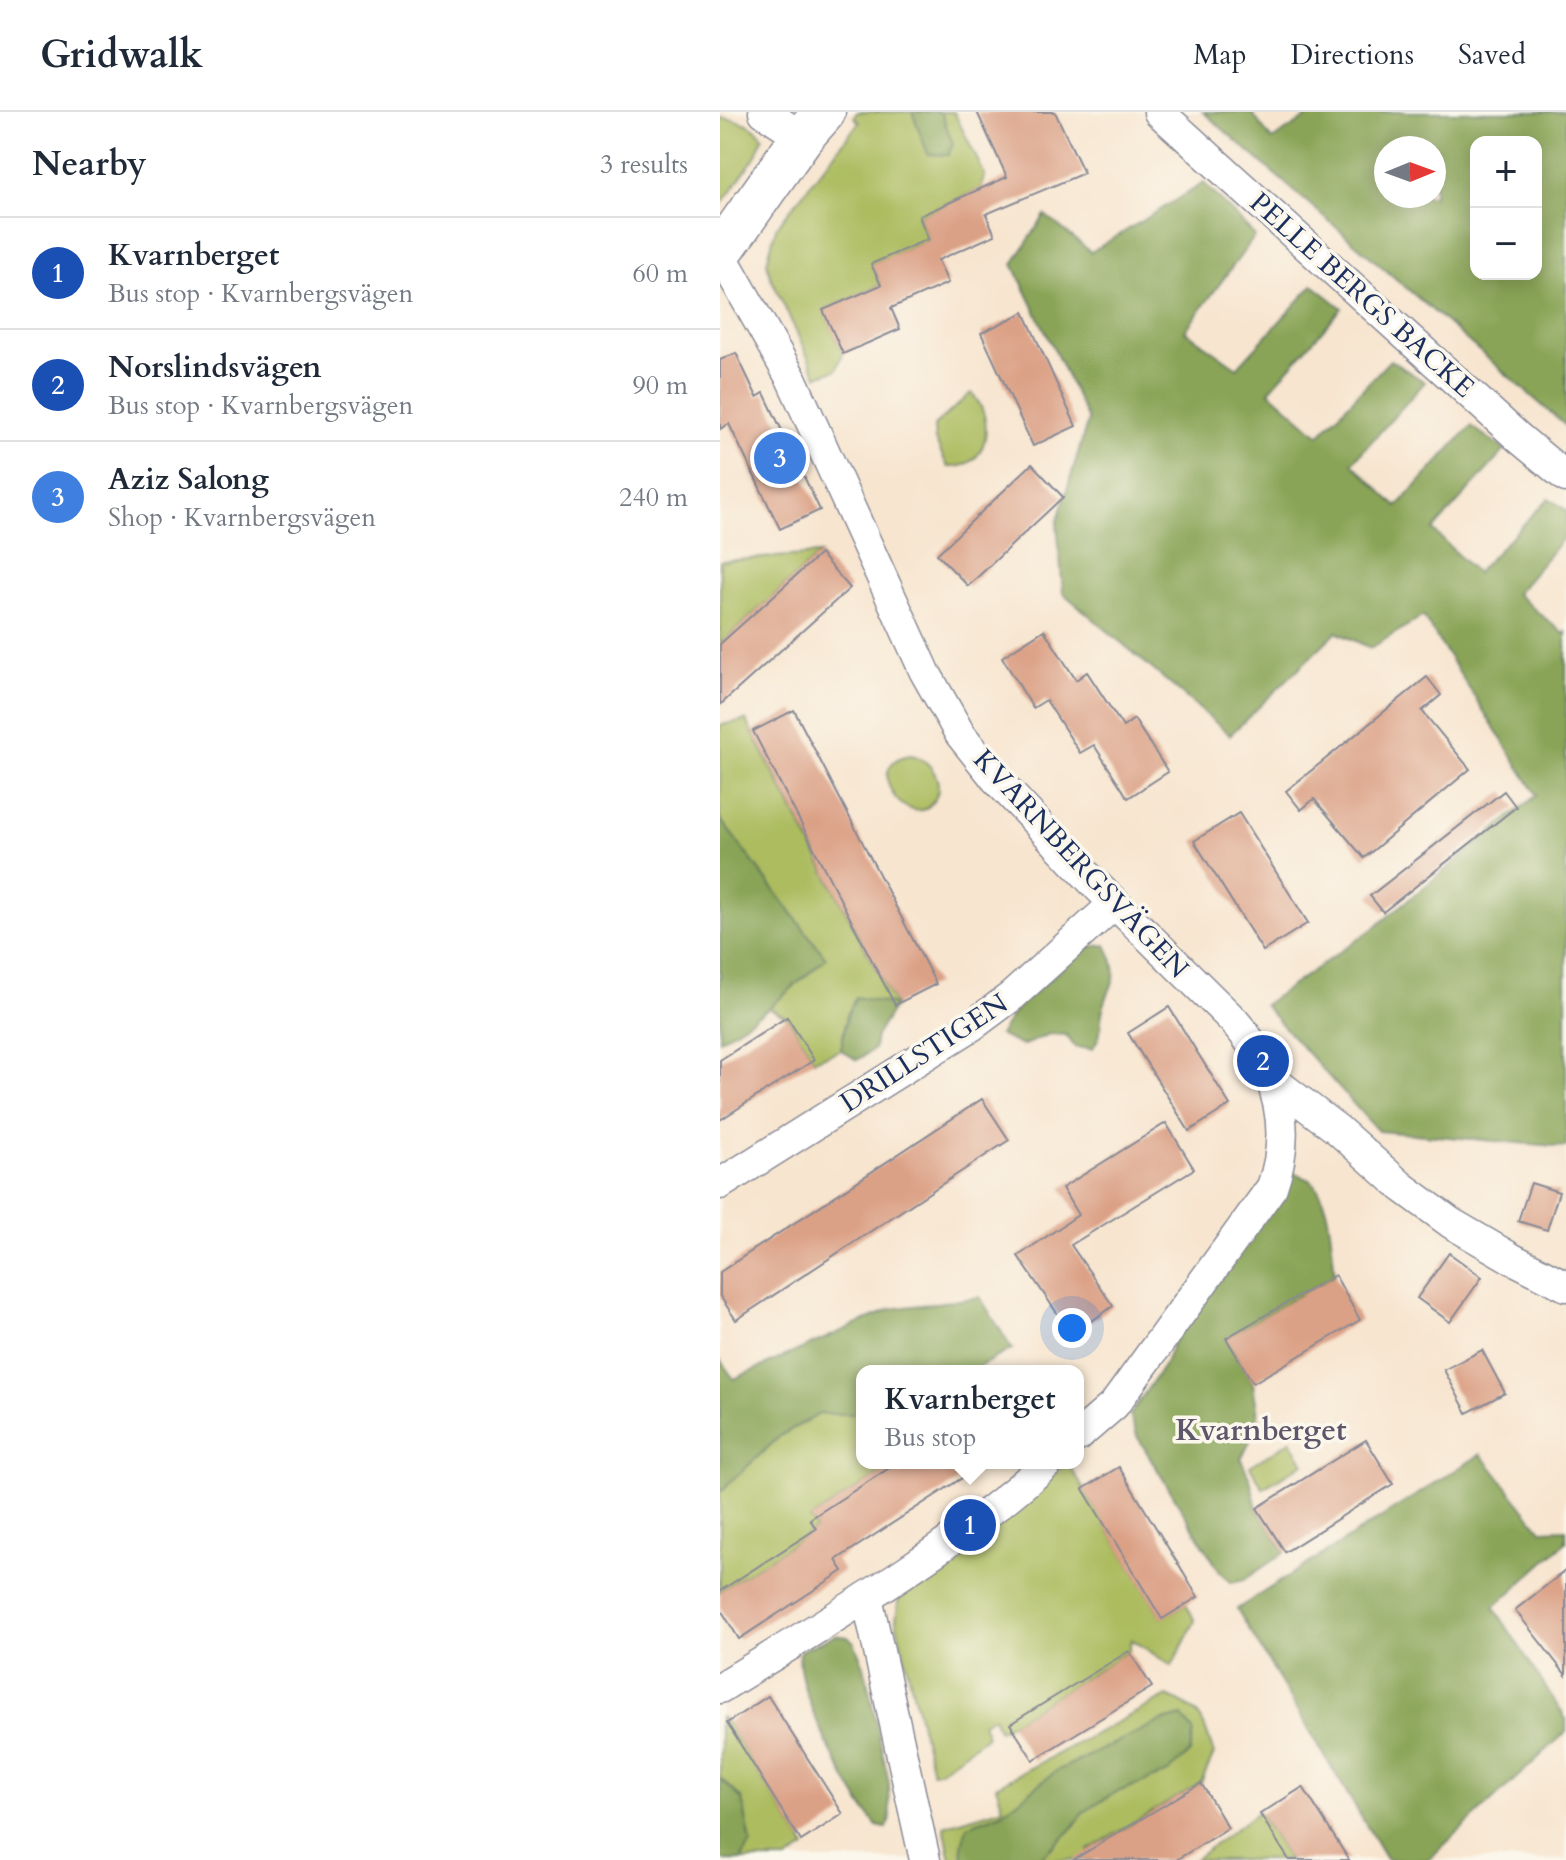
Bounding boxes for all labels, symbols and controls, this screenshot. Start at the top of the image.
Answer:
text: Gridwalk [40,29,203,81]
text: Map [1193,36,1247,74]
text: Directions [1291,36,1414,74]
text: Saved [1458,36,1526,74]
north arrow [1374,136,1446,208]
map controls [1470,136,1542,280]
button: + [1470,136,1542,208]
text: Nearby [32,141,147,187]
text: 3 results [600,147,688,182]
street label: PELLE BERGS BACKE [1241,184,1483,406]
button: − [1470,208,1542,280]
text: Kvarnberget [108,235,279,276]
text: 1 [51,256,65,291]
text: 60 m [632,256,688,291]
text: Bus stop · Kvarnbergsvägen [108,276,413,311]
text: Norslindsvägen [108,347,321,388]
text: 2 [51,368,65,403]
text: 90 m [632,368,688,403]
text: Bus stop · Kvarnbergsvägen [108,388,413,423]
pin: 3 [754,428,806,488]
text: Aziz Salong [108,459,269,500]
text: 3 [51,480,65,515]
text: 240 m [619,480,688,515]
text: Shop · Kvarnbergsvägen [108,500,376,535]
street label: KVARNBERGSVÄGEN [965,741,1197,987]
street label: DRILLSTIGEN [833,984,1015,1122]
pin: 2 [1237,1031,1289,1091]
your location [1052,1308,1092,1348]
popup [856,1365,1084,1469]
text: Kvarnberget [884,1379,1056,1420]
district label: Kvarnberget [1175,1410,1347,1451]
text: Bus stop [884,1420,977,1455]
pin: 1 [944,1495,996,1555]

